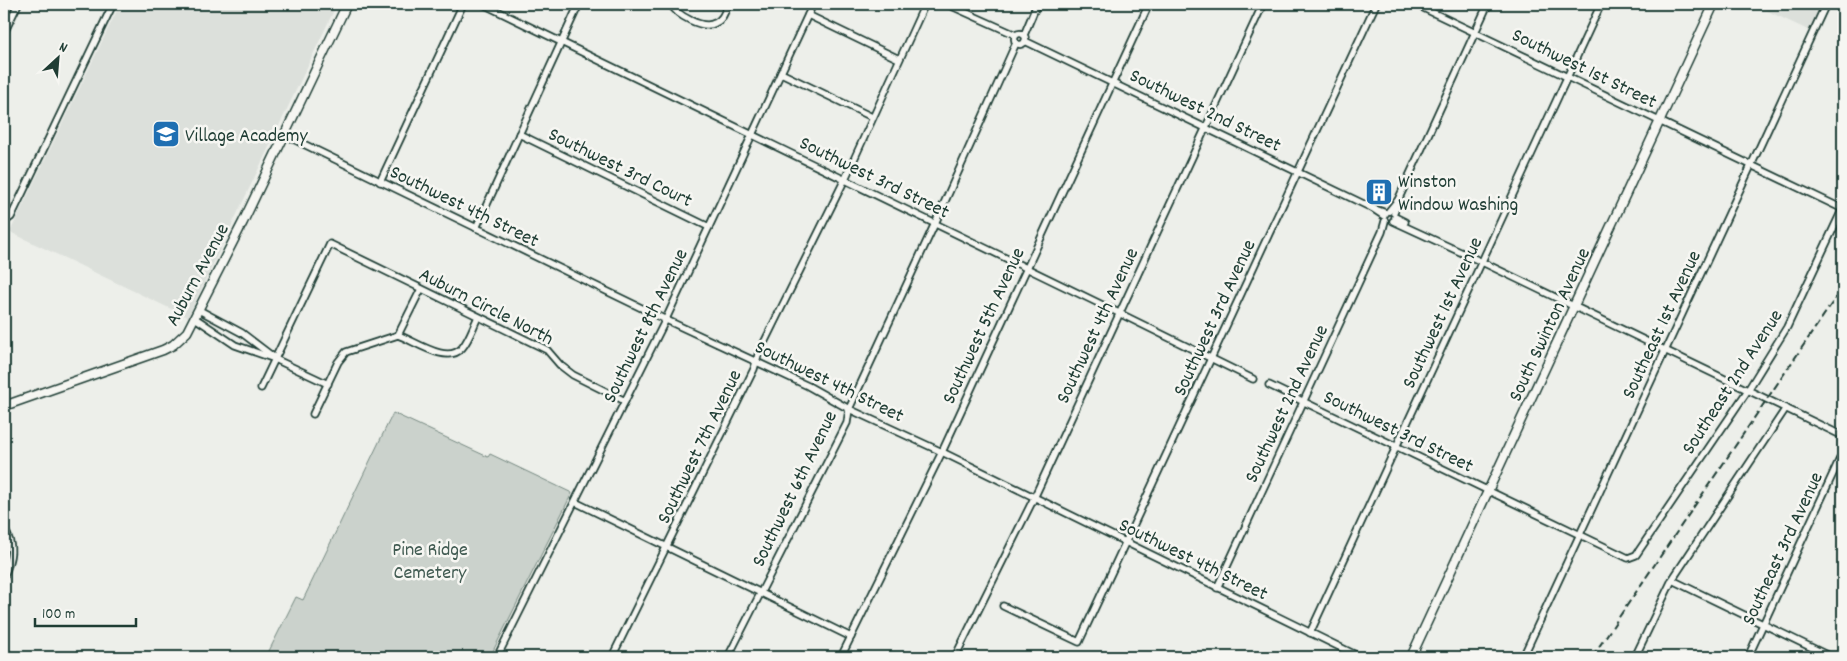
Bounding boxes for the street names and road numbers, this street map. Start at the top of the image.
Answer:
street label: Southwest 1st Street [1506,22,1661,117]
street label: Southwest 2nd Street [1124,63,1285,161]
street label: Southwest 3rd Court [543,122,697,216]
street label: Southwest 3rd Street [794,130,953,227]
street label: Southwest 4th Street [384,159,543,256]
street label: Auburn Avenue [160,219,238,332]
street label: Southwest 1st Avenue [1396,233,1491,394]
street label: Southwest 3rd Avenue [1167,235,1264,401]
street label: Southwest 5th Avenue [936,243,1033,409]
street label: Southwest 8th Avenue [597,244,696,408]
street label: Southwest 4th Avenue [1050,244,1147,409]
street label: South Swinton Avenue [1503,244,1599,407]
street label: Southeast 1st Avenue [1616,246,1709,404]
street label: Auburn Circle North [413,262,558,354]
street label: Southeast 2nd Avenue [1676,304,1791,461]
street label: Southwest 2nd Avenue [1239,320,1337,488]
street label: Southwest 4th Street [749,334,908,431]
street label: Southwest 7th Avenue [651,365,750,529]
street label: Southwest 3rd Street [1318,384,1477,481]
street label: Southwest 6th Avenue [746,406,846,572]
street label: Southeast 3rd Avenue [1736,468,1832,631]
street label: Southwest 4th Street [1113,512,1272,609]

